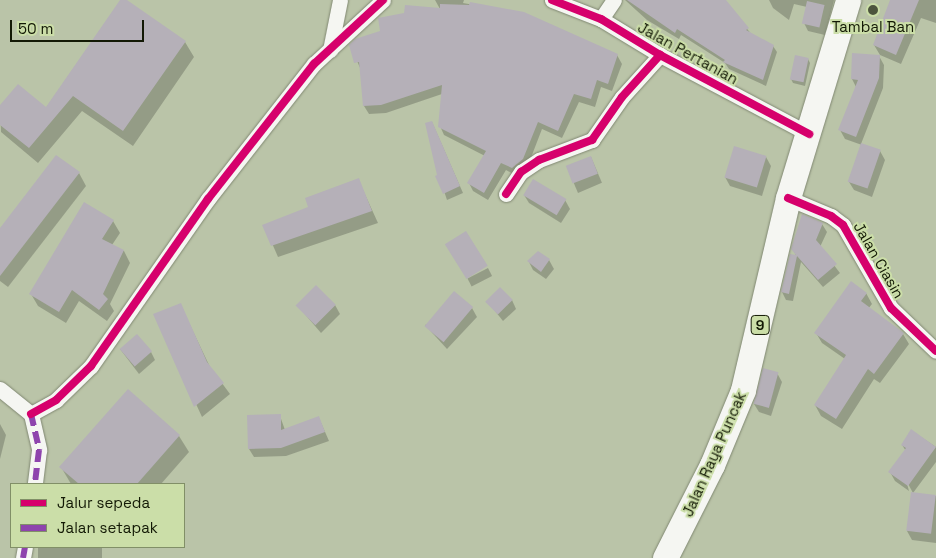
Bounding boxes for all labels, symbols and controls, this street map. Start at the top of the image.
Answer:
marker: Tambal Ban [867,4,879,16]
scale bar [12,10,146,42]
street label: Jalan Pertanian [635,18,741,88]
place label: Tambal Ban [832,18,914,36]
text: 50 m [18,19,53,38]
street label: Jalan Ciasin [850,219,908,301]
road number: 9 [750,314,770,336]
street label: Jalan Raya Puncak [678,389,750,519]
legend [10,483,185,548]
text: Jalur sepeda [57,493,150,512]
text: Jalan setapak [57,518,158,537]

